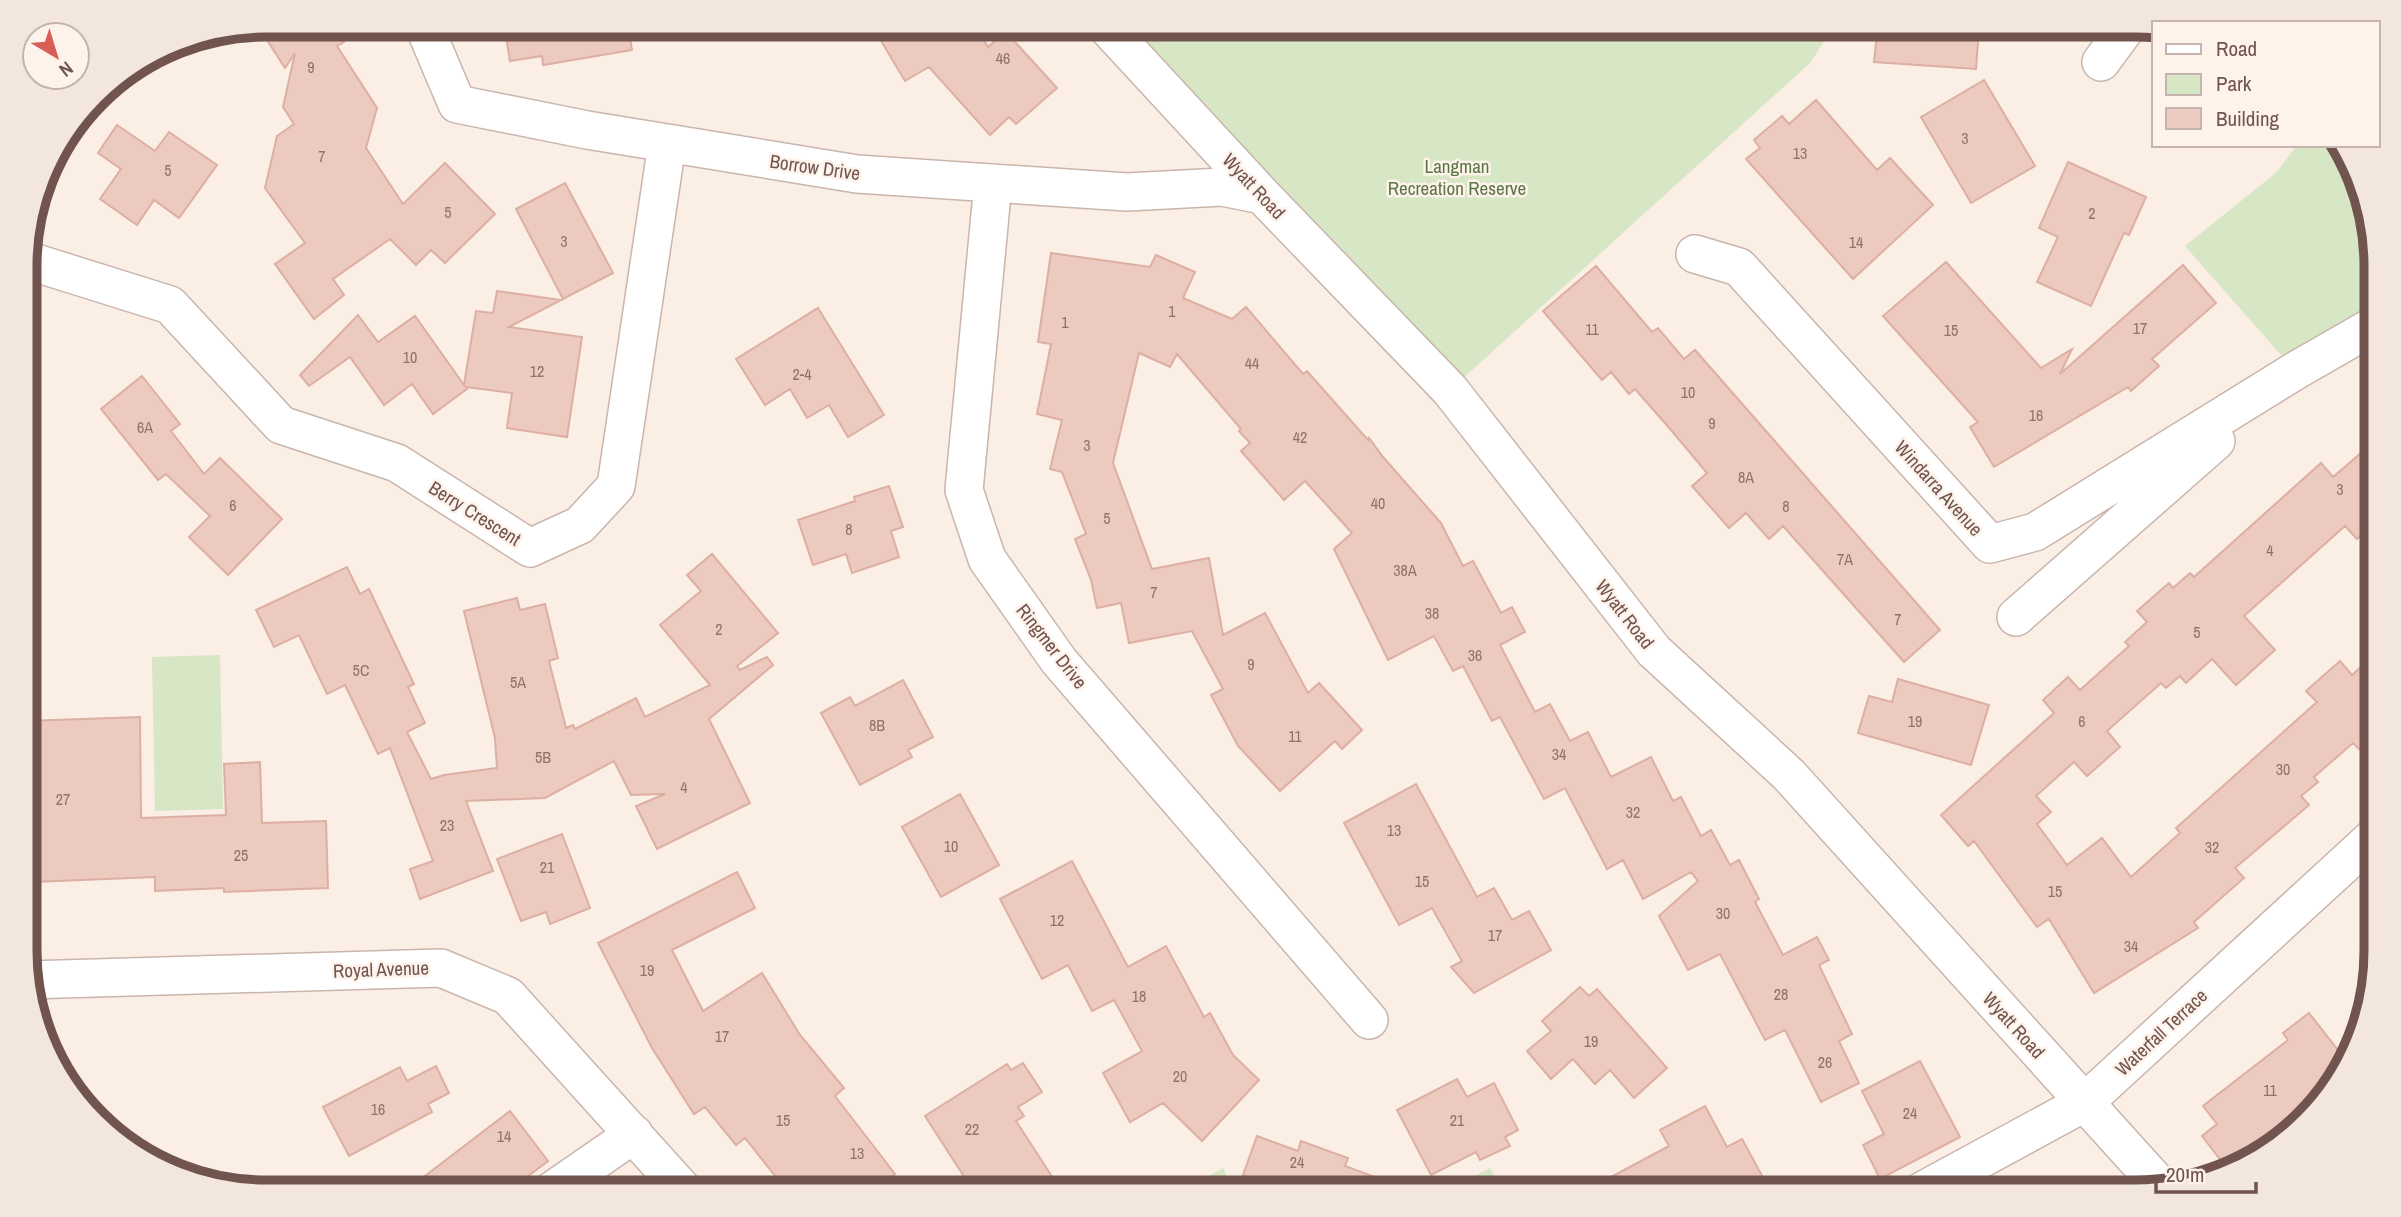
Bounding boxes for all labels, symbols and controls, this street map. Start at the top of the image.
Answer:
north arrow [21,21,91,91]
legend [2152,21,2380,147]
text: Road [2216,34,2257,63]
house number: 46 [996,47,1010,69]
text: N [54,56,79,83]
house number: 9 [307,56,315,78]
text: Park [2216,69,2252,98]
text: Building [2216,104,2280,133]
house number: 3 [1961,127,1969,149]
house number: 13 [1793,142,1807,164]
house number: 7 [318,145,326,167]
street label: Wyatt Road [1217,147,1291,225]
street label: Borrow Drive [768,148,862,186]
park label: Langman Recreation Reserve [1388,153,1526,201]
house number: 5 [164,159,172,181]
house number: 5 [444,201,452,223]
house number: 2 [2088,202,2096,224]
house number: 3 [560,230,568,252]
house number: 14 [1849,231,1863,253]
house number: 1 [1168,300,1176,322]
house number: 1 [1061,311,1069,333]
house number: 17 [2133,317,2147,339]
house number: 11 [1585,318,1600,340]
house number: 15 [1944,319,1958,341]
house number: 10 [403,346,417,368]
house number: 44 [1245,352,1259,374]
house number: 12 [530,360,544,382]
house number: 2-4 [793,363,811,385]
house number: 10 [1681,381,1695,403]
house number: 16 [2029,404,2043,426]
house number: 9 [1708,412,1716,434]
house number: 6A [137,416,153,438]
house number: 42 [1293,426,1307,448]
house number: 3 [1083,434,1091,456]
street label: Windarra Avenue [1889,435,1989,541]
house number: 8A [1738,466,1754,488]
street label: Berry Crescent [424,474,527,552]
house number: 3 [2336,478,2344,500]
house number: 40 [1371,492,1385,514]
house number: 6 [229,494,237,516]
house number: 8 [1782,495,1790,517]
house number: 5 [1103,507,1111,529]
house number: 8 [845,518,853,540]
house number: 4 [2266,539,2274,561]
house number: 7A [1837,548,1853,570]
house number: 38A [1393,559,1417,581]
street label: Wyatt Road [1590,574,1660,654]
house number: 7 [1150,581,1158,603]
street label: Ringmer Drive [1011,598,1093,694]
house number: 38 [1425,602,1439,624]
house number: 7 [1894,608,1902,630]
house number: 2 [715,618,723,640]
house number: 5 [2193,621,2201,643]
house number: 36 [1468,644,1482,666]
house number: 9 [1247,653,1255,675]
house number: 5C [353,659,369,681]
house number: 5A [510,671,526,693]
house number: 19 [1908,710,1922,732]
house number: 6 [2078,710,2086,732]
house number: 8B [869,714,885,736]
house number: 11 [1288,725,1303,747]
house number: 34 [1552,743,1566,765]
house number: 5B [535,746,551,768]
house number: 30 [2276,758,2290,780]
house number: 4 [680,776,688,798]
house number: 27 [56,788,70,810]
house number: 32 [1626,801,1640,823]
house number: 23 [440,814,454,836]
house number: 13 [1387,819,1401,841]
house number: 10 [944,835,958,857]
house number: 32 [2205,836,2219,858]
house number: 25 [234,844,248,866]
house number: 21 [540,856,555,878]
house number: 15 [1415,870,1429,892]
house number: 15 [2048,880,2062,902]
house number: 30 [1716,902,1730,924]
house number: 12 [1050,909,1064,931]
house number: 17 [1488,924,1502,946]
house number: 34 [2124,935,2138,957]
street label: Royal Avenue [333,954,429,984]
house number: 19 [640,959,654,981]
house number: 28 [1774,983,1788,1005]
street label: Waterfall Terrace [2109,983,2213,1081]
house number: 18 [1132,985,1146,1007]
street label: Wyatt Road [1977,986,2051,1064]
house number: 17 [715,1025,729,1047]
house number: 19 [1584,1030,1598,1052]
house number: 26 [1818,1051,1832,1073]
house number: 20 [1173,1065,1187,1087]
house number: 11 [2263,1079,2278,1101]
house number: 16 [371,1098,385,1120]
house number: 24 [1903,1102,1917,1124]
house number: 15 [776,1109,790,1131]
house number: 21 [1450,1109,1465,1131]
house number: 22 [965,1118,979,1140]
house number: 14 [497,1125,511,1147]
house number: 13 [850,1142,864,1164]
scale bar [2156,1150,2256,1194]
house number: 24 [1290,1151,1304,1173]
text: 20 m [2166,1160,2204,1189]

